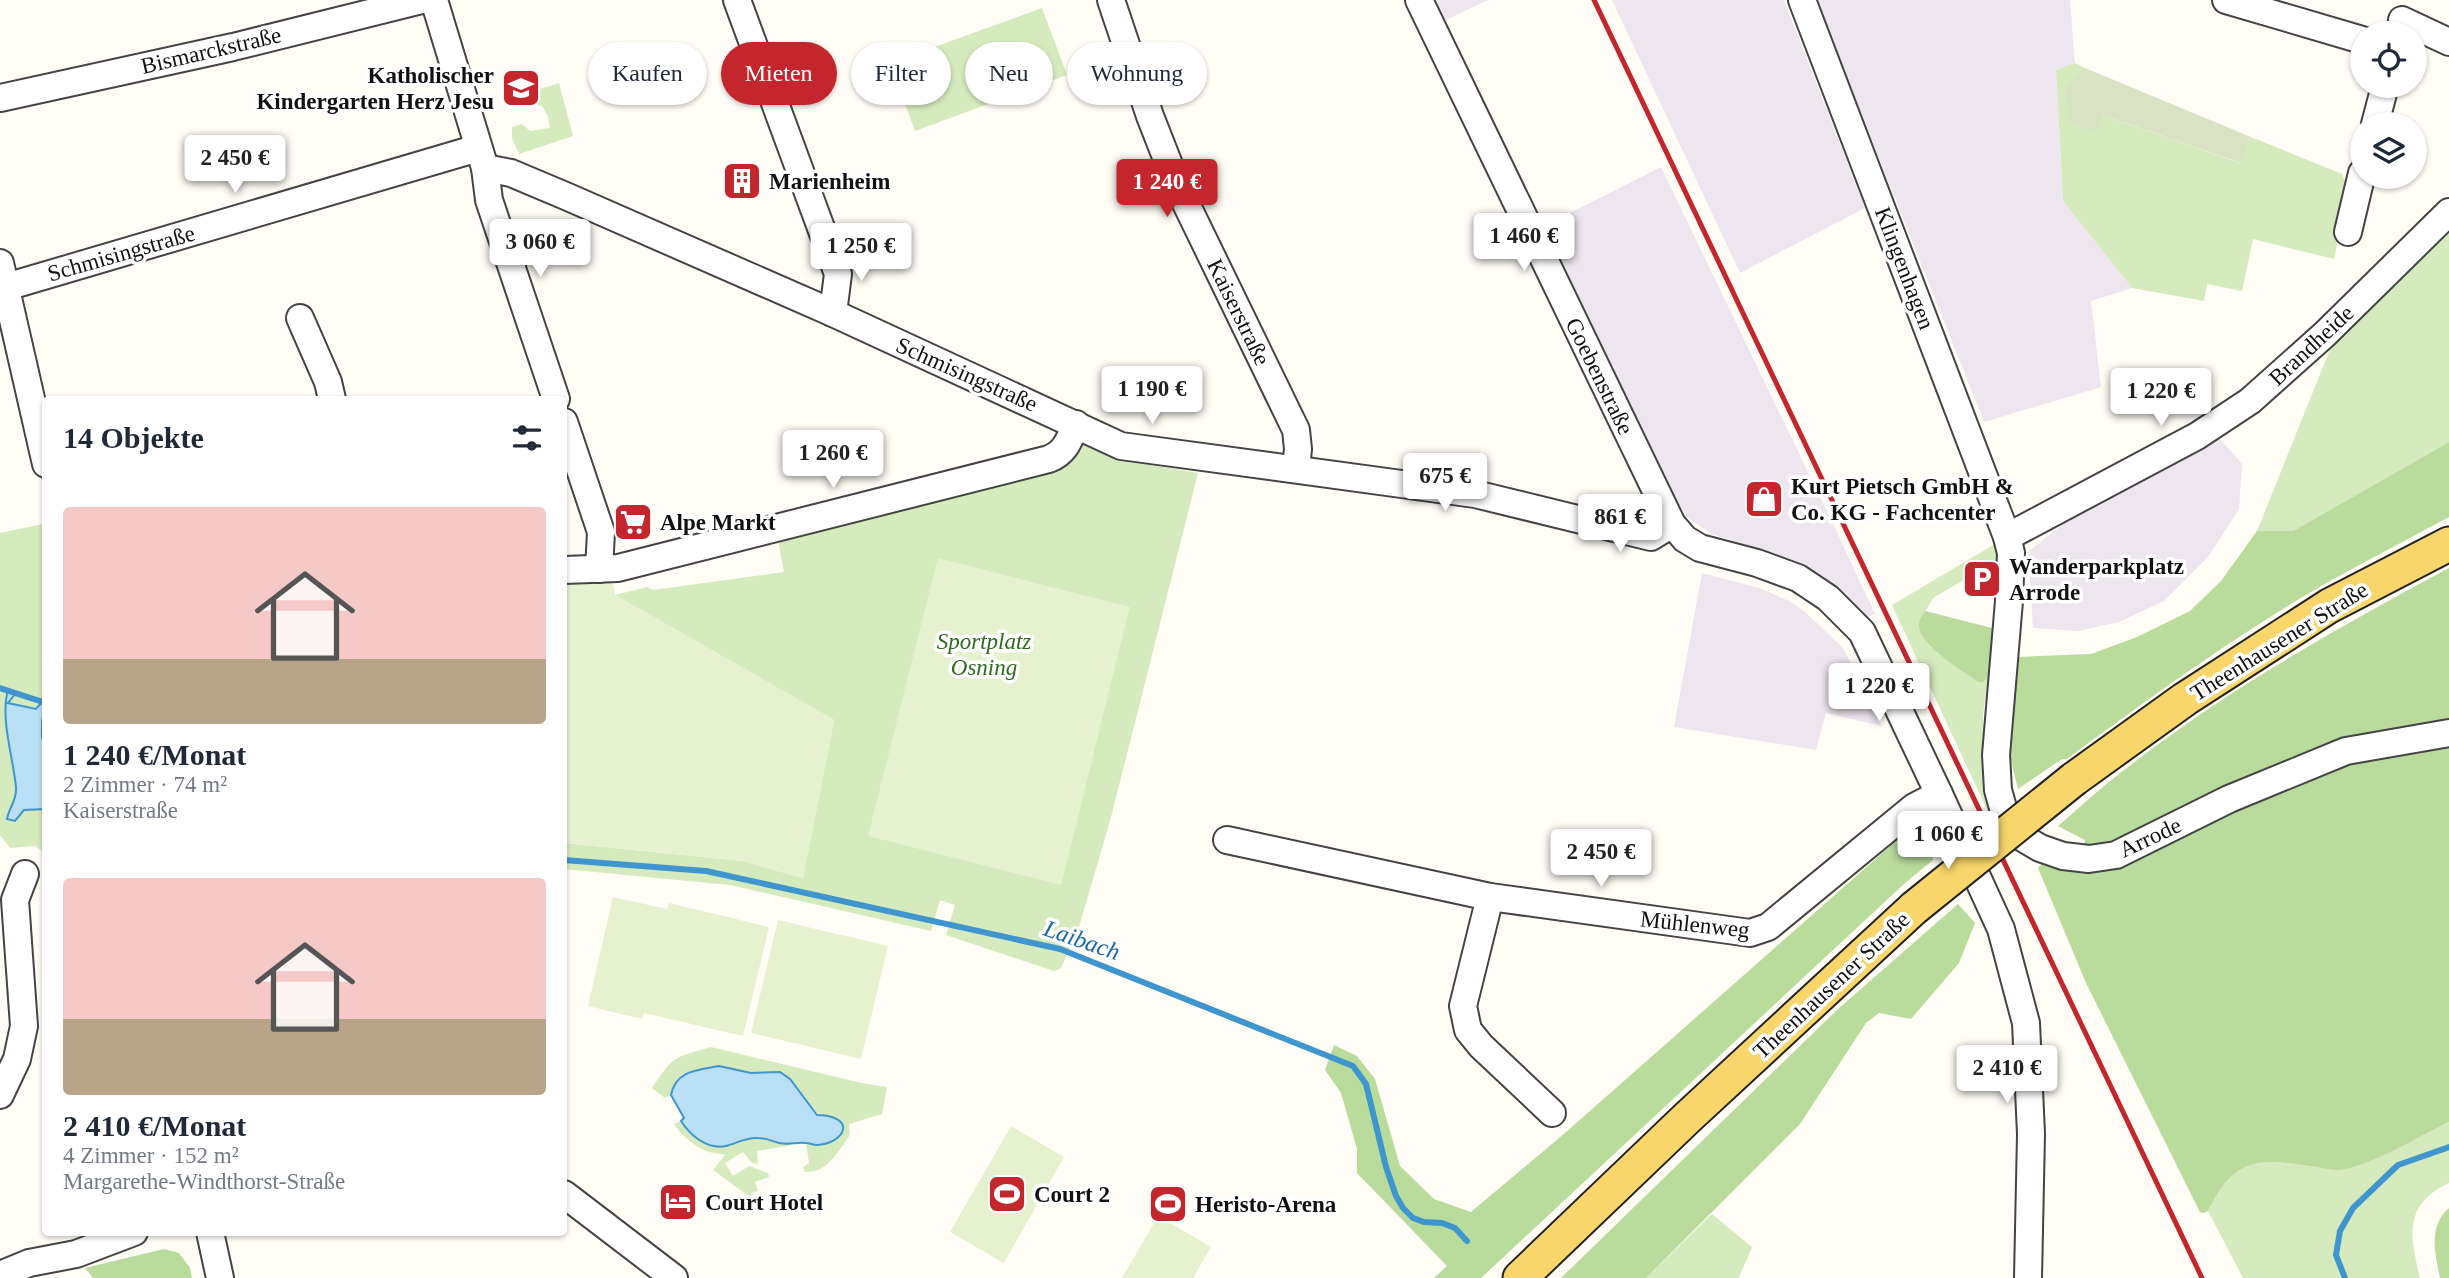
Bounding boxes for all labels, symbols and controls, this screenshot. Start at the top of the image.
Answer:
map controls [2350,21,2427,189]
button: locate [2350,21,2427,98]
street label: Bismarckstraße [139,22,284,79]
chip: Kaufen [588,42,707,105]
chip: Mieten [721,42,837,105]
chip: Filter [851,42,951,105]
chip: Neu [965,42,1053,105]
chip: Wohnung [1067,42,1207,105]
place label: Katholischer Kindergarten Herz Jesu [256,63,494,114]
school or university icon: Katholischer Kindergarten Herz Jesu [500,67,542,109]
button: layers [2350,112,2427,189]
pin: 2 450 € [170,136,300,195]
text: 2 450 € [201,145,270,170]
building icon: Marienheim [721,160,763,202]
pin: 1 240 € [1102,160,1232,219]
place label: Marienheim [769,169,890,194]
text: 1 240 € [1133,169,1202,194]
street label: Klingenhagen [1870,203,1939,333]
pin: 1 460 € [1459,214,1589,273]
pin: 3 060 € [475,219,605,279]
street label: Schmisingstraße [45,221,198,286]
text: 1 460 € [1490,223,1559,248]
pin: 1 250 € [796,224,926,283]
text: 3 060 € [506,229,575,254]
text: 1 250 € [827,233,896,258]
street label: Kaiserstraße [1202,255,1275,369]
street label: Brandheide [2264,300,2359,391]
street label: Goebenstraße [1561,314,1639,439]
street label: Schmisingstraße [892,332,1041,417]
pin: 1 190 € [1087,366,1217,426]
pin: 1 220 € [2096,368,2226,428]
text: 1 190 € [1118,376,1187,401]
text: 1 220 € [2127,378,2196,403]
icon: filters [508,419,546,457]
text: 14 Objekte [63,421,204,454]
pin: 1 260 € [768,430,898,490]
text: 1 260 € [799,440,868,465]
pin: 675 € [1396,454,1494,513]
text: 675 € [1419,463,1471,488]
place label: Kurt Pietsch GmbH & Co. KG - Fachcenter [1791,474,2014,525]
shop icon: Kurt Pietsch GmbH & Co. KG - Fachcenter [1743,478,1785,520]
pin: 861 € [1571,494,1669,554]
supermarket icon: Alpe Markt [612,501,654,543]
text: 861 € [1594,504,1646,529]
place label: Alpe Markt [660,510,776,535]
icon: home [242,553,368,679]
place label: Wanderparkplatz Arrode [2009,554,2184,605]
parking icon: Wanderparkplatz Arrode [1961,558,2003,600]
street label: Theenhausener Straße [2186,577,2372,706]
park label: Sportplatz Osning [937,629,1031,680]
pin: 1 220 € [1814,664,1944,723]
text: 1 220 € [1845,673,1914,698]
text: 1 240 €/Monat [63,738,246,771]
text: 2 Zimmer · 74 m² [63,772,227,797]
text: Kaiserstraße [63,798,178,823]
pin: 1 060 € [1883,812,2013,871]
street label: Arrode [2115,812,2185,863]
text: 1 060 € [1914,821,1983,846]
pin: 2 450 € [1536,830,1666,889]
text: 2 450 € [1567,839,1636,864]
street label: Mühlenweg [1639,906,1751,943]
street label: Theenhausener Straße [1748,907,1914,1064]
water label: Laibach [1040,915,1123,965]
icon: home [242,924,368,1050]
pin: 2 410 € [1942,1046,2072,1105]
text: 2 410 € [1973,1055,2042,1080]
text: 2 410 €/Monat [63,1109,246,1142]
text: 4 Zimmer · 152 m² [63,1143,239,1168]
text: Margarethe-Windthorst-Straße [63,1169,345,1194]
sports icon: Court 2 [986,1173,1028,1215]
hotel icon: Court Hotel [657,1181,699,1223]
place label: Court 2 [1034,1182,1110,1207]
sports icon: Heristo-Arena [1147,1183,1189,1225]
place label: Court Hotel [705,1190,823,1215]
place label: Heristo-Arena [1195,1192,1337,1217]

